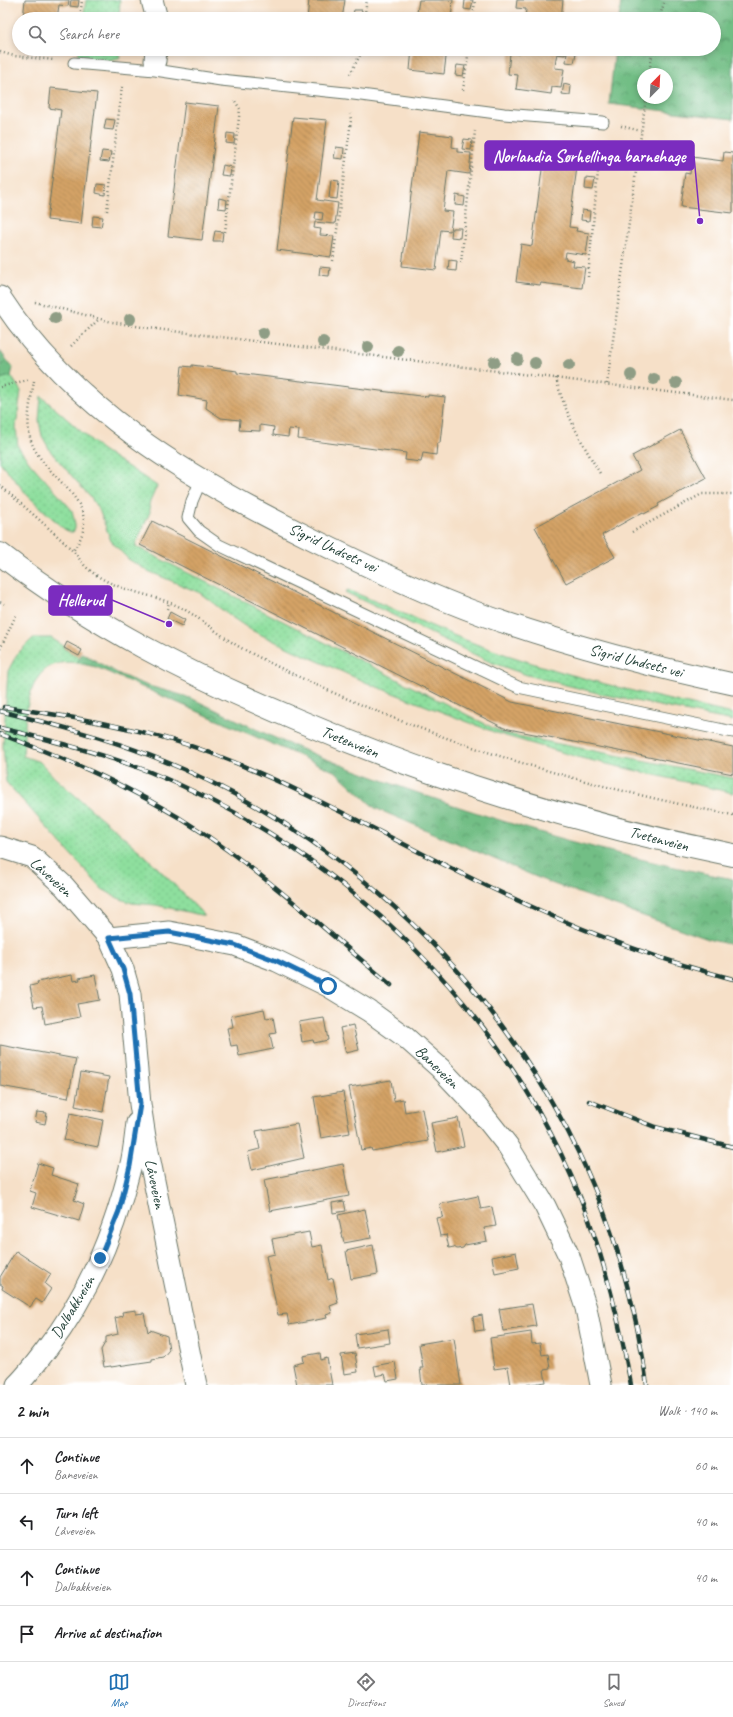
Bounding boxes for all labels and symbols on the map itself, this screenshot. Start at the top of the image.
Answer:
north arrow [637,68,673,104]
callout: Norlandia Sørhellinga barnehage [485,141,694,170]
text: Norlandia Sørhellinga barnehage [493,146,688,167]
street label: Sigrid Undsets vei [285,519,382,578]
callout: Hellerud [49,586,112,615]
text: Hellerud [58,590,107,611]
street label: Sigrid Undsets vei [587,640,687,683]
street label: Tvetenveien [318,721,382,763]
street label: Tvetenveien [627,822,691,856]
street label: Låveveien [26,853,77,902]
route start [319,977,337,995]
street label: Baneveien [411,1041,464,1093]
street label: Låveveien [140,1157,170,1211]
route end [91,1249,109,1267]
street label: Dalbakkveien [46,1271,100,1342]

